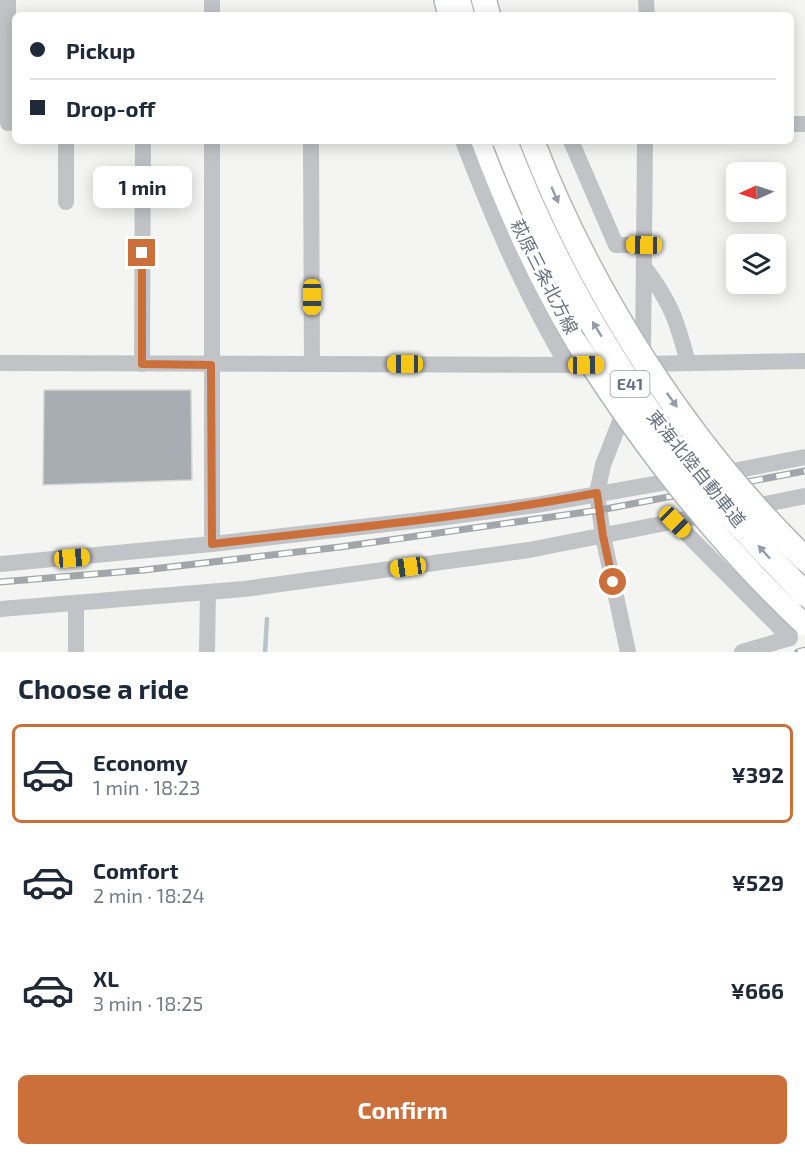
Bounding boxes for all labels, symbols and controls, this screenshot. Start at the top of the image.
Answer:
text: Pickup [66,37,135,63]
text: Drop-off [66,95,155,121]
north arrow [726,162,786,222]
map controls [726,162,786,294]
callout: 1 min [92,166,192,208]
text: 1 min [118,175,167,199]
one-way arrow [550,186,559,203]
street label: 萩原三条北方線 [506,215,583,338]
button: layers [726,234,786,294]
car [626,236,662,254]
route end [128,239,155,266]
car [303,279,321,315]
one-way arrow [591,321,602,338]
car [387,355,423,373]
car [568,356,604,374]
road number: E41 [610,371,650,397]
one-way arrow [666,392,678,408]
street label: 東海北陸自動車道 [643,405,751,531]
car [656,503,694,541]
one-way arrow [758,545,771,560]
car [53,547,91,569]
car [389,556,427,578]
route start [599,568,626,595]
text: Choose a ride [18,672,189,704]
icon: car [21,747,75,801]
text: Economy [93,749,188,775]
text: ¥392 [731,761,784,787]
text: 1 min · 18:23 [93,775,200,799]
icon: car [21,855,75,909]
text: Comfort [93,857,178,883]
text: ¥529 [731,869,784,895]
text: 2 min · 18:24 [93,883,205,907]
icon: car [21,963,75,1017]
text: XL [93,965,119,991]
text: ¥666 [730,977,784,1003]
text: 3 min · 18:25 [93,991,203,1015]
button: Confirm [18,1075,787,1144]

